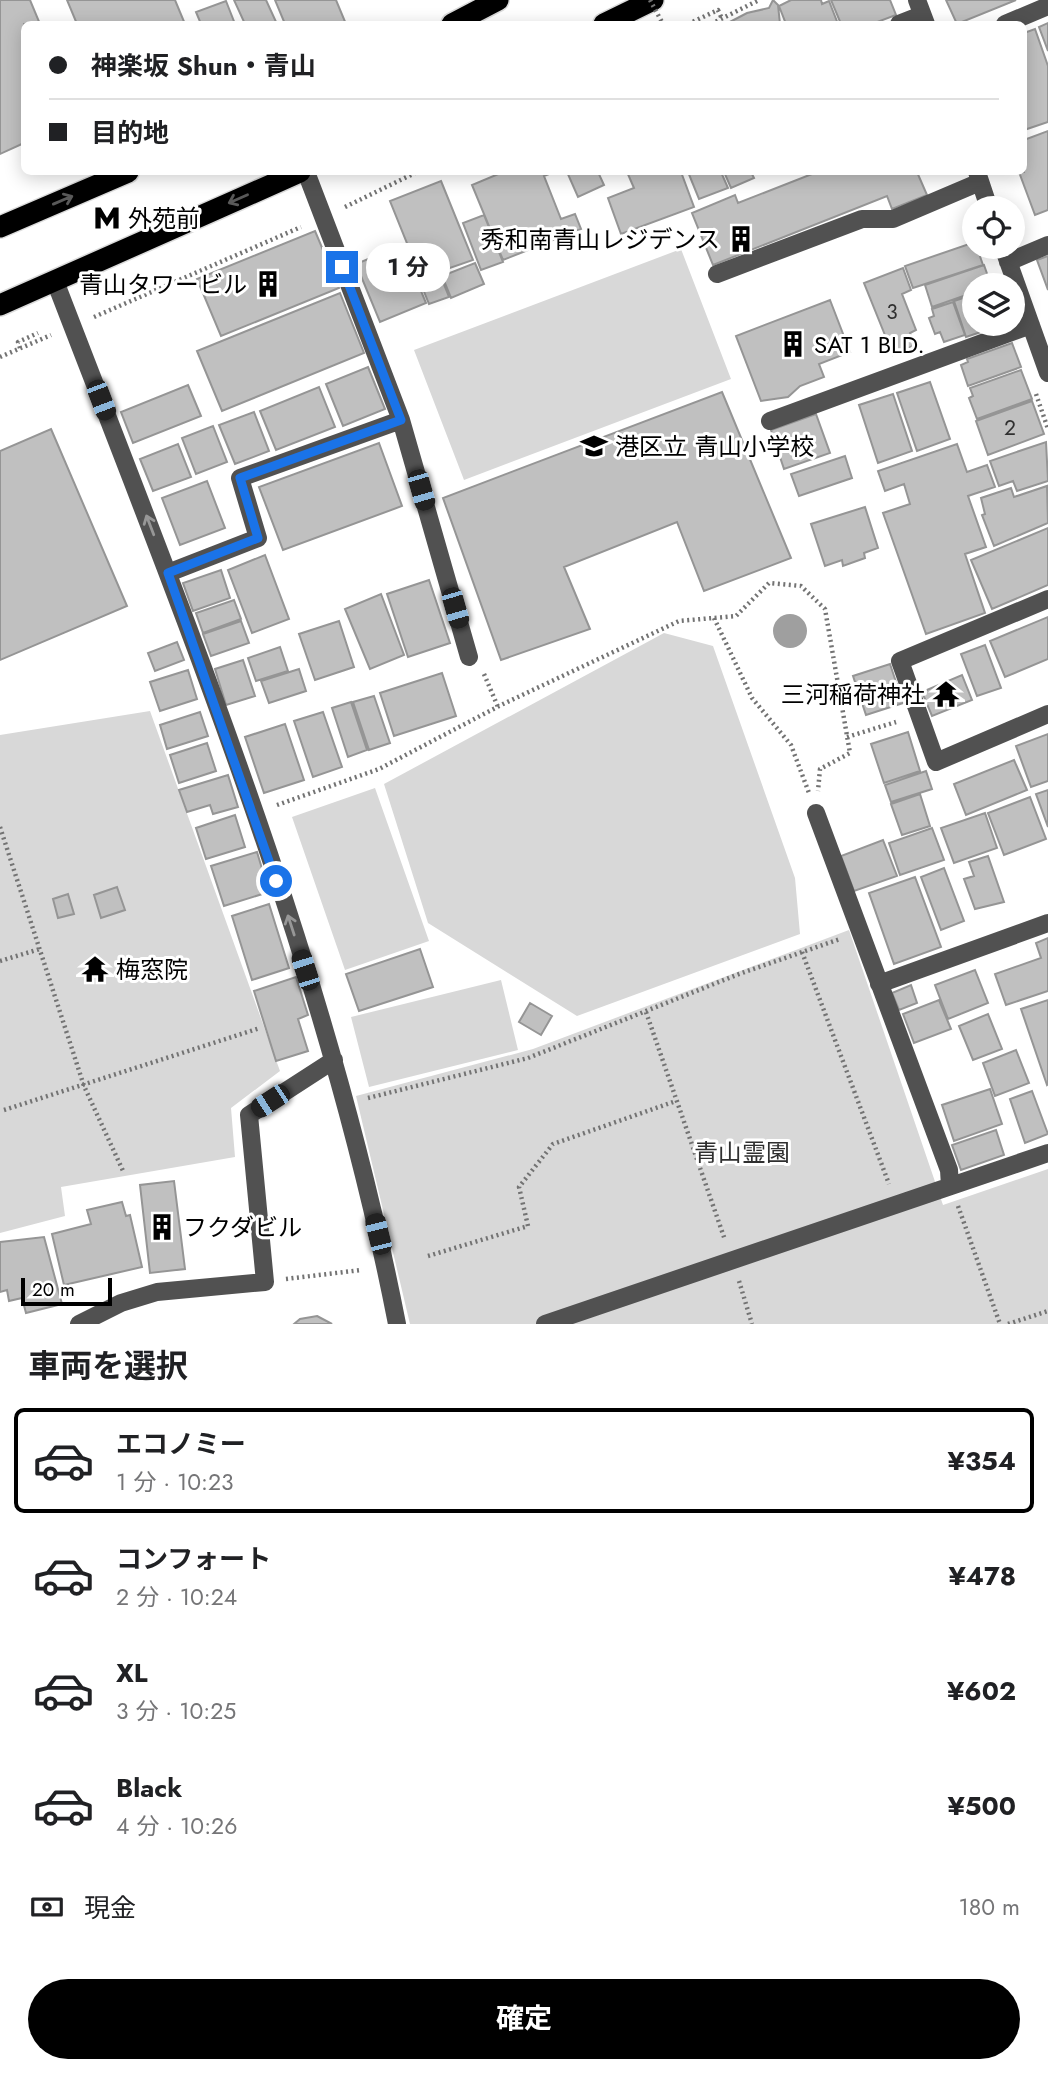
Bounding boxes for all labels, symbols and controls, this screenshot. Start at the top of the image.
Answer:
text: 神楽坂 Shun・青山 [91,47,316,85]
text: 目的地 [91,114,169,152]
one-way arrow [51,193,73,206]
one-way arrow [228,193,249,206]
map controls [962,196,1025,336]
button: locate [962,196,1025,259]
place label: 外苑前 [128,201,200,236]
metro station icon: 外苑前 [92,203,122,233]
place label: 秀和南青山レジデンス [480,222,720,257]
building icon: 秀和南青山レジデンス [726,224,756,254]
callout: 1 分 [366,243,450,292]
text: 1 分 [387,250,429,284]
route end [326,251,358,283]
place label: 青山タワービル [79,267,247,302]
building icon: 青山タワービル [253,269,283,299]
button: layers [962,273,1025,336]
house number: 3 [886,297,898,327]
place label: SAT 1 BLD. [814,327,925,362]
building icon: SAT 1 BLD. [778,329,808,359]
car [84,377,119,423]
house number: 2 [1004,413,1016,443]
place label: 港区立 青山小学校 [615,429,814,464]
school or university icon: 港区立 青山小学校 [579,431,609,461]
car [406,467,437,513]
one-way arrow [142,515,155,537]
car [440,585,471,631]
place label: 三河稲荷神社 [781,677,925,712]
temple icon: 三河稲荷神社 [931,679,961,709]
route start [260,865,292,897]
one-way arrow [284,914,296,936]
car [289,947,322,993]
place label: 梅窓院 [116,952,188,987]
temple icon: 梅窓院 [80,954,110,984]
car [247,1081,294,1121]
park label: 青山霊園 [694,1135,790,1170]
place label: フクダビル [183,1210,302,1245]
car [363,1211,394,1257]
building icon: フクダビル [147,1212,177,1242]
scale bar [21,1275,112,1307]
text: 20 m [32,1276,75,1303]
text: 車両を選択 [28,1343,188,1389]
text: エコノミー [116,1425,246,1463]
icon: car [32,1429,95,1492]
text: ¥354 [948,1442,1016,1480]
text: 1 分 · 10:23 [116,1465,234,1499]
text: コンフォート [116,1540,271,1578]
icon: car [32,1544,95,1607]
text: ¥478 [948,1557,1016,1595]
text: 2 分 · 10:24 [116,1580,237,1614]
text: XL [116,1654,148,1692]
icon: car [32,1659,95,1722]
text: ¥602 [947,1672,1016,1710]
text: 3 分 · 10:25 [116,1694,236,1728]
text: Black [116,1769,182,1807]
icon: car [32,1774,95,1837]
text: ¥500 [947,1787,1016,1825]
text: 4 分 · 10:26 [116,1809,237,1843]
icon: cash [28,1888,66,1926]
text: 現金 [84,1889,136,1927]
text: 180 m [958,1890,1020,1924]
button: 確定 [28,1979,1020,2059]

